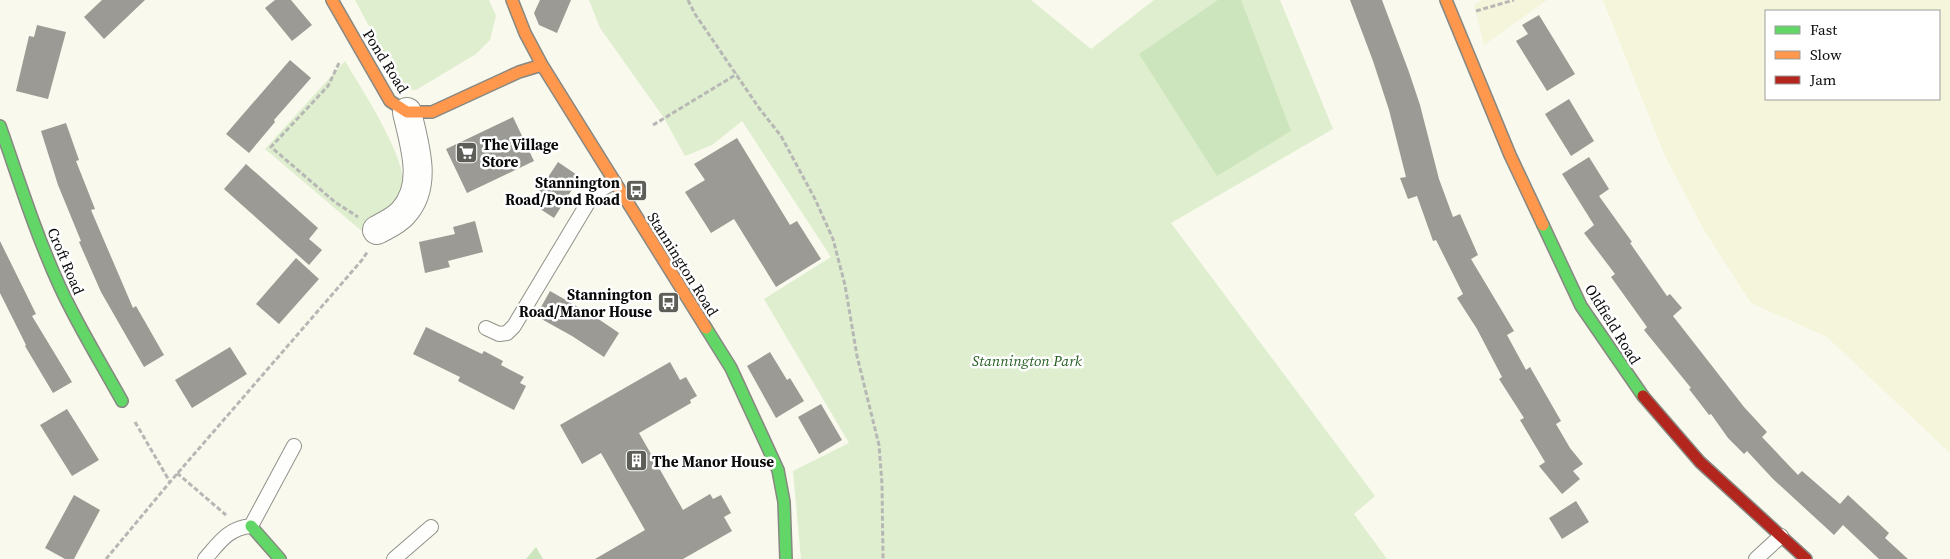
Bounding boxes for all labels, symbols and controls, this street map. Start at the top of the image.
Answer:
legend [1765,10,1940,100]
text: Fast [1810,19,1837,40]
street label: Pond Road [358,25,414,97]
text: Slow [1810,44,1842,65]
text: Jam [1809,69,1837,90]
place label: The Village Store [482,134,559,172]
supermarket icon: The Village Store [454,141,478,165]
place label: Stannington Road/Pond Road [505,172,620,210]
bus stop icon: Stannington Road/Pond Road [624,179,648,203]
street label: Stannington Road [643,208,724,321]
street label: Croft Road [42,224,90,298]
street label: Oldfield Road [1580,280,1646,368]
place label: Stannington Road/Manor House [519,284,652,322]
bus stop icon: Stannington Road/Manor House [656,291,680,315]
park label: Stannington Park [972,350,1083,371]
building icon: The Manor House [624,449,648,473]
place label: The Manor House [652,451,774,472]

